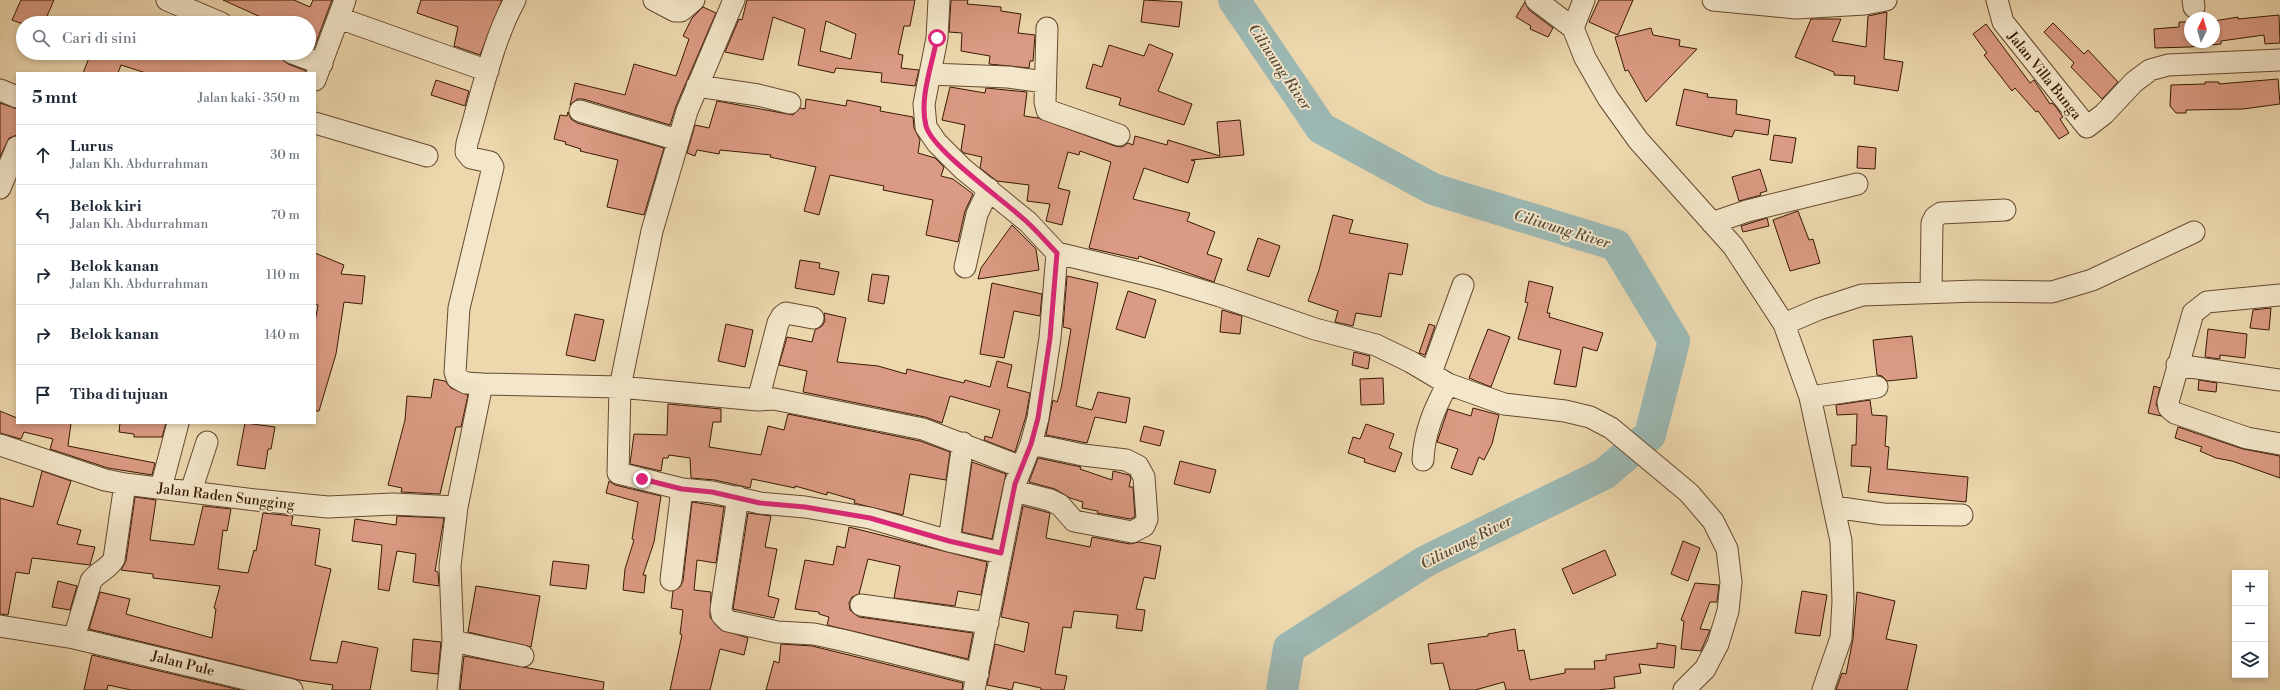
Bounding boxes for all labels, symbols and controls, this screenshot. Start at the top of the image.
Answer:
north arrow [2184,12,2220,48]
search box [16,16,316,60]
water label: Ciliwung River [1244,21,1316,115]
icon: search [30,27,52,49]
street label: Jalan Villa Bunga [2003,27,2086,124]
text: Cari di sini [62,29,137,48]
route start [928,29,946,47]
text: 5 mnt [32,87,77,109]
text: Jalan kaki · 350 m [198,90,300,106]
text: Lurus [70,137,113,156]
icon: ahead [32,144,54,166]
text: 30 m [270,147,300,163]
text: Jalan Kh. Abdurrahman [70,156,208,172]
text: Belok kiri [70,197,141,216]
icon: left [32,204,54,226]
water label: Ciliwung River [1511,206,1613,253]
text: 70 m [271,207,300,223]
text: Jalan Kh. Abdurrahman [70,216,208,232]
text: Belok kanan [70,257,159,276]
icon: right [32,264,54,286]
text: 110 m [266,267,300,283]
text: Jalan Kh. Abdurrahman [70,276,208,292]
icon: right [32,324,54,346]
text: Belok kanan [70,325,159,344]
text: 140 m [264,327,300,343]
icon: arrive [32,384,54,406]
text: Tiba di tujuan [70,385,168,404]
route end [633,470,651,488]
street label: Jalan Raden Sungging [155,480,296,514]
water label: Ciliwung River [1417,511,1516,574]
map controls [2232,570,2268,678]
button: + [2232,570,2268,606]
button: − [2232,606,2268,642]
button: layers [2232,642,2268,678]
street label: Jalan Pule [148,647,216,680]

